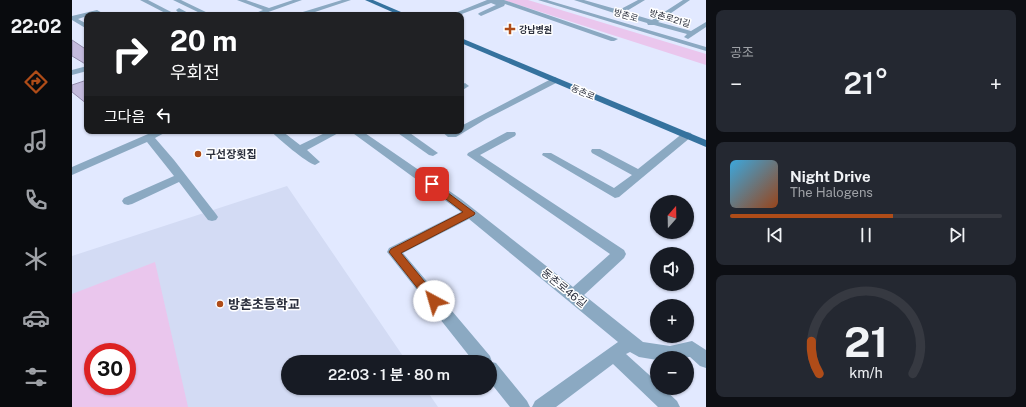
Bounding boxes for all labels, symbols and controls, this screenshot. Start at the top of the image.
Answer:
street label: 방촌로 [613,6,639,24]
street label: 방촌로21길 [648,7,692,29]
text: 22:02 [11,16,61,37]
marker: 강남병원 [504,23,516,35]
text: 20 m [170,24,237,57]
place label: 강남병원 [519,24,552,35]
icon: right [104,28,156,80]
text: 공조 [730,45,754,60]
text: 우회전 [170,62,220,83]
text: 21° [843,65,889,101]
icon: directions [22,68,50,96]
text: − [730,71,742,97]
text: + [990,71,1002,97]
street label: 동촌로 [569,82,597,102]
icon: left [153,104,175,126]
text: 그다음 [104,108,145,125]
icon: music [22,127,50,155]
place label: 구선장횟집 [206,148,257,160]
marker: 구선장횟집 [193,149,203,159]
pin [415,167,449,201]
text: Night Drive [790,168,871,185]
icon: arrive [421,173,443,195]
text: The Halogens [790,185,873,200]
icon: phone [22,186,50,214]
north arrow [650,195,694,239]
map controls [650,195,694,395]
icon: previous [764,224,786,246]
icon: pause [855,224,877,246]
icon: next [946,224,968,246]
icon: climate [22,245,50,273]
button: sound [650,247,694,291]
street label: 동촌로46길 [539,266,589,310]
position arrow [413,280,455,322]
place label: 방촌초등학교 [228,297,300,312]
marker: 방촌초등학교 [215,299,225,309]
button: + [650,299,694,343]
icon: car [22,304,50,332]
text: 21 [844,317,888,366]
speed limit sign: 30 [84,343,136,395]
button: − [650,351,694,395]
icon: filters [22,363,50,391]
text: km/h [849,363,883,380]
text: 22:03 · 1 분 · 80 m [328,366,450,383]

